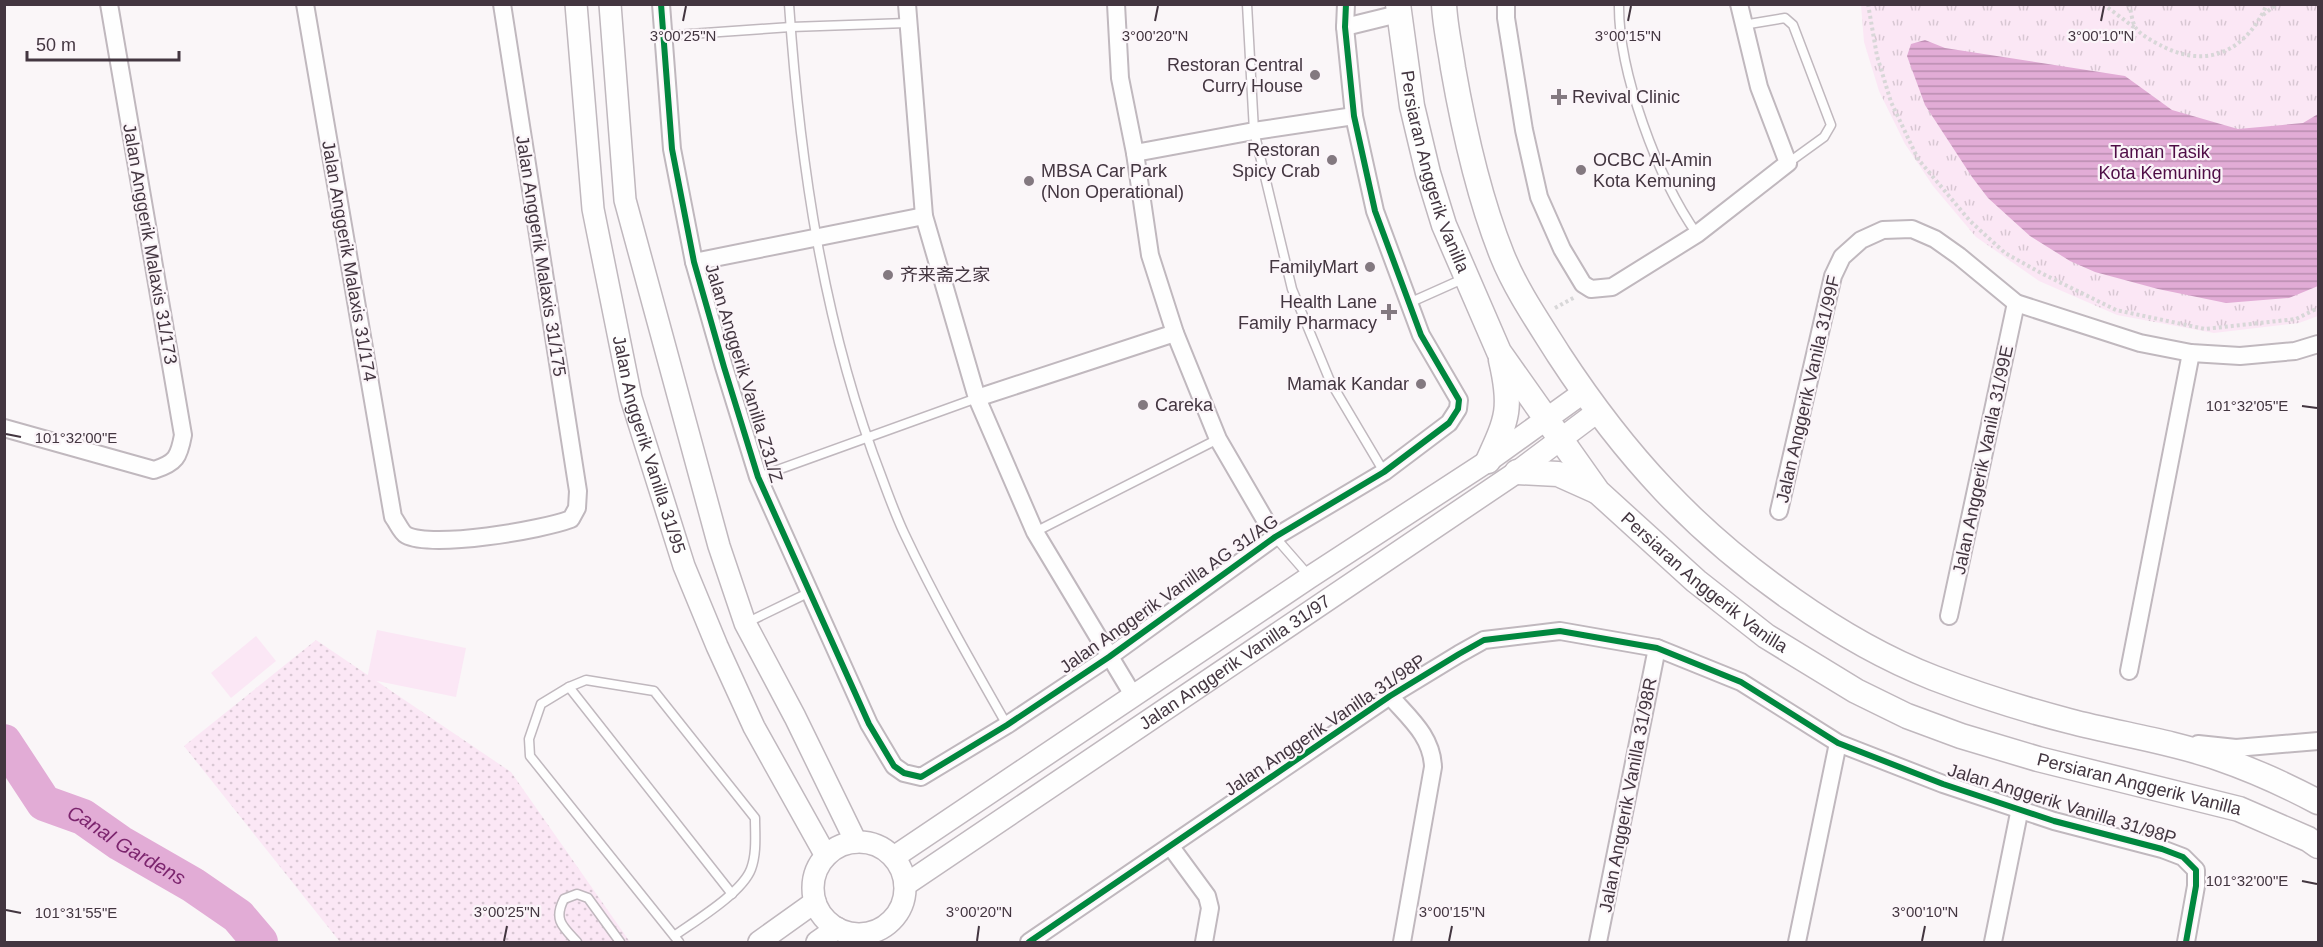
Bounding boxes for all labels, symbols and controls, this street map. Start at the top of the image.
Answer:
scale bar [27,24,178,62]
text: 3°00'25"N [650,27,716,44]
text: 3°00'20"N [1122,27,1188,44]
text: 3°00'15"N [1595,27,1661,44]
text: 3°00'10"N [2068,27,2134,44]
text: 50 m [36,35,76,55]
place label: Restoran Central Curry House [1167,55,1303,96]
marker: Restoran Central Curry House [1308,68,1322,82]
street label: Persiaran Anggerik Vanilla [1397,69,1474,276]
place label: Revival Clinic [1572,87,1680,107]
marker: Revival Clinic [1550,88,1568,106]
street label: Jalan Anggerik Malaxis 31/173 [119,122,181,366]
street label: Jalan Anggerik Malaxis 31/175 [512,134,570,378]
street label: Jalan Anggerik Malaxis 31/174 [318,139,380,383]
place label: Restoran Spicy Crab [1232,140,1320,181]
park label: Taman Tasik Kota Kemuning [2098,142,2222,183]
place label: OCBC Al-Amin Kota Kemuning [1593,150,1716,191]
marker: Restoran Spicy Crab [1325,153,1339,167]
place label: MBSA Car Park (Non Operational) [1041,161,1184,202]
marker: OCBC Al-Amin Kota Kemuning [1574,163,1588,177]
marker: MBSA Car Park (Non Operational) [1022,174,1036,188]
place label: FamilyMart [1269,257,1358,277]
marker: FamilyMart [1363,260,1377,274]
street label: Jalan Anggerik Vanilla Z31/Z [701,261,787,485]
place label: 齐来斋之家 [900,265,990,285]
marker: 齐来斋之家 [881,268,895,282]
street label: Jalan Anggerik Vanila 31/99F [1772,273,1844,505]
place label: Health Lane Family Pharmacy [1238,292,1377,333]
marker: Health Lane Family Pharmacy [1382,305,1396,319]
street label: Jalan Anggerik Vanilla 31/95 [609,334,689,556]
street label: Jalan Anggerik Vanila 31/99E [1949,344,2017,576]
place label: Mamak Kandar [1287,374,1409,394]
marker: Mamak Kandar [1414,377,1428,391]
place label: Careka [1155,395,1214,415]
text: 101°32'05"E [2206,397,2288,414]
marker: Careka [1136,398,1150,412]
text: 101°32'00"E [35,429,117,446]
street label: Persiaran Anggerik Vanilla [1617,508,1792,657]
street label: Jalan Anggerik Vanilla AG 31/AG [1056,511,1282,677]
street label: Jalan Anggerik Vanilla 31/97 [1136,591,1334,734]
street label: Jalan Anggerik Vanilla 31/98P [1221,650,1429,800]
street label: Jalan Anggerik Vanilla 31/98R [1595,676,1661,914]
street label: Persiaran Anggerik Vanilla [2035,749,2244,819]
street label: Jalan Anggerik Vanilla 31/98P [1945,760,2179,848]
water label: Canal Gardens [65,801,189,889]
text: 101°32'00"E [2206,872,2288,889]
text: 3°00'25"N [474,903,540,920]
text: 3°00'20"N [946,903,1012,920]
text: 3°00'15"N [1419,903,1485,920]
text: 3°00'10"N [1892,903,1958,920]
text: 101°31'55"E [35,904,117,921]

